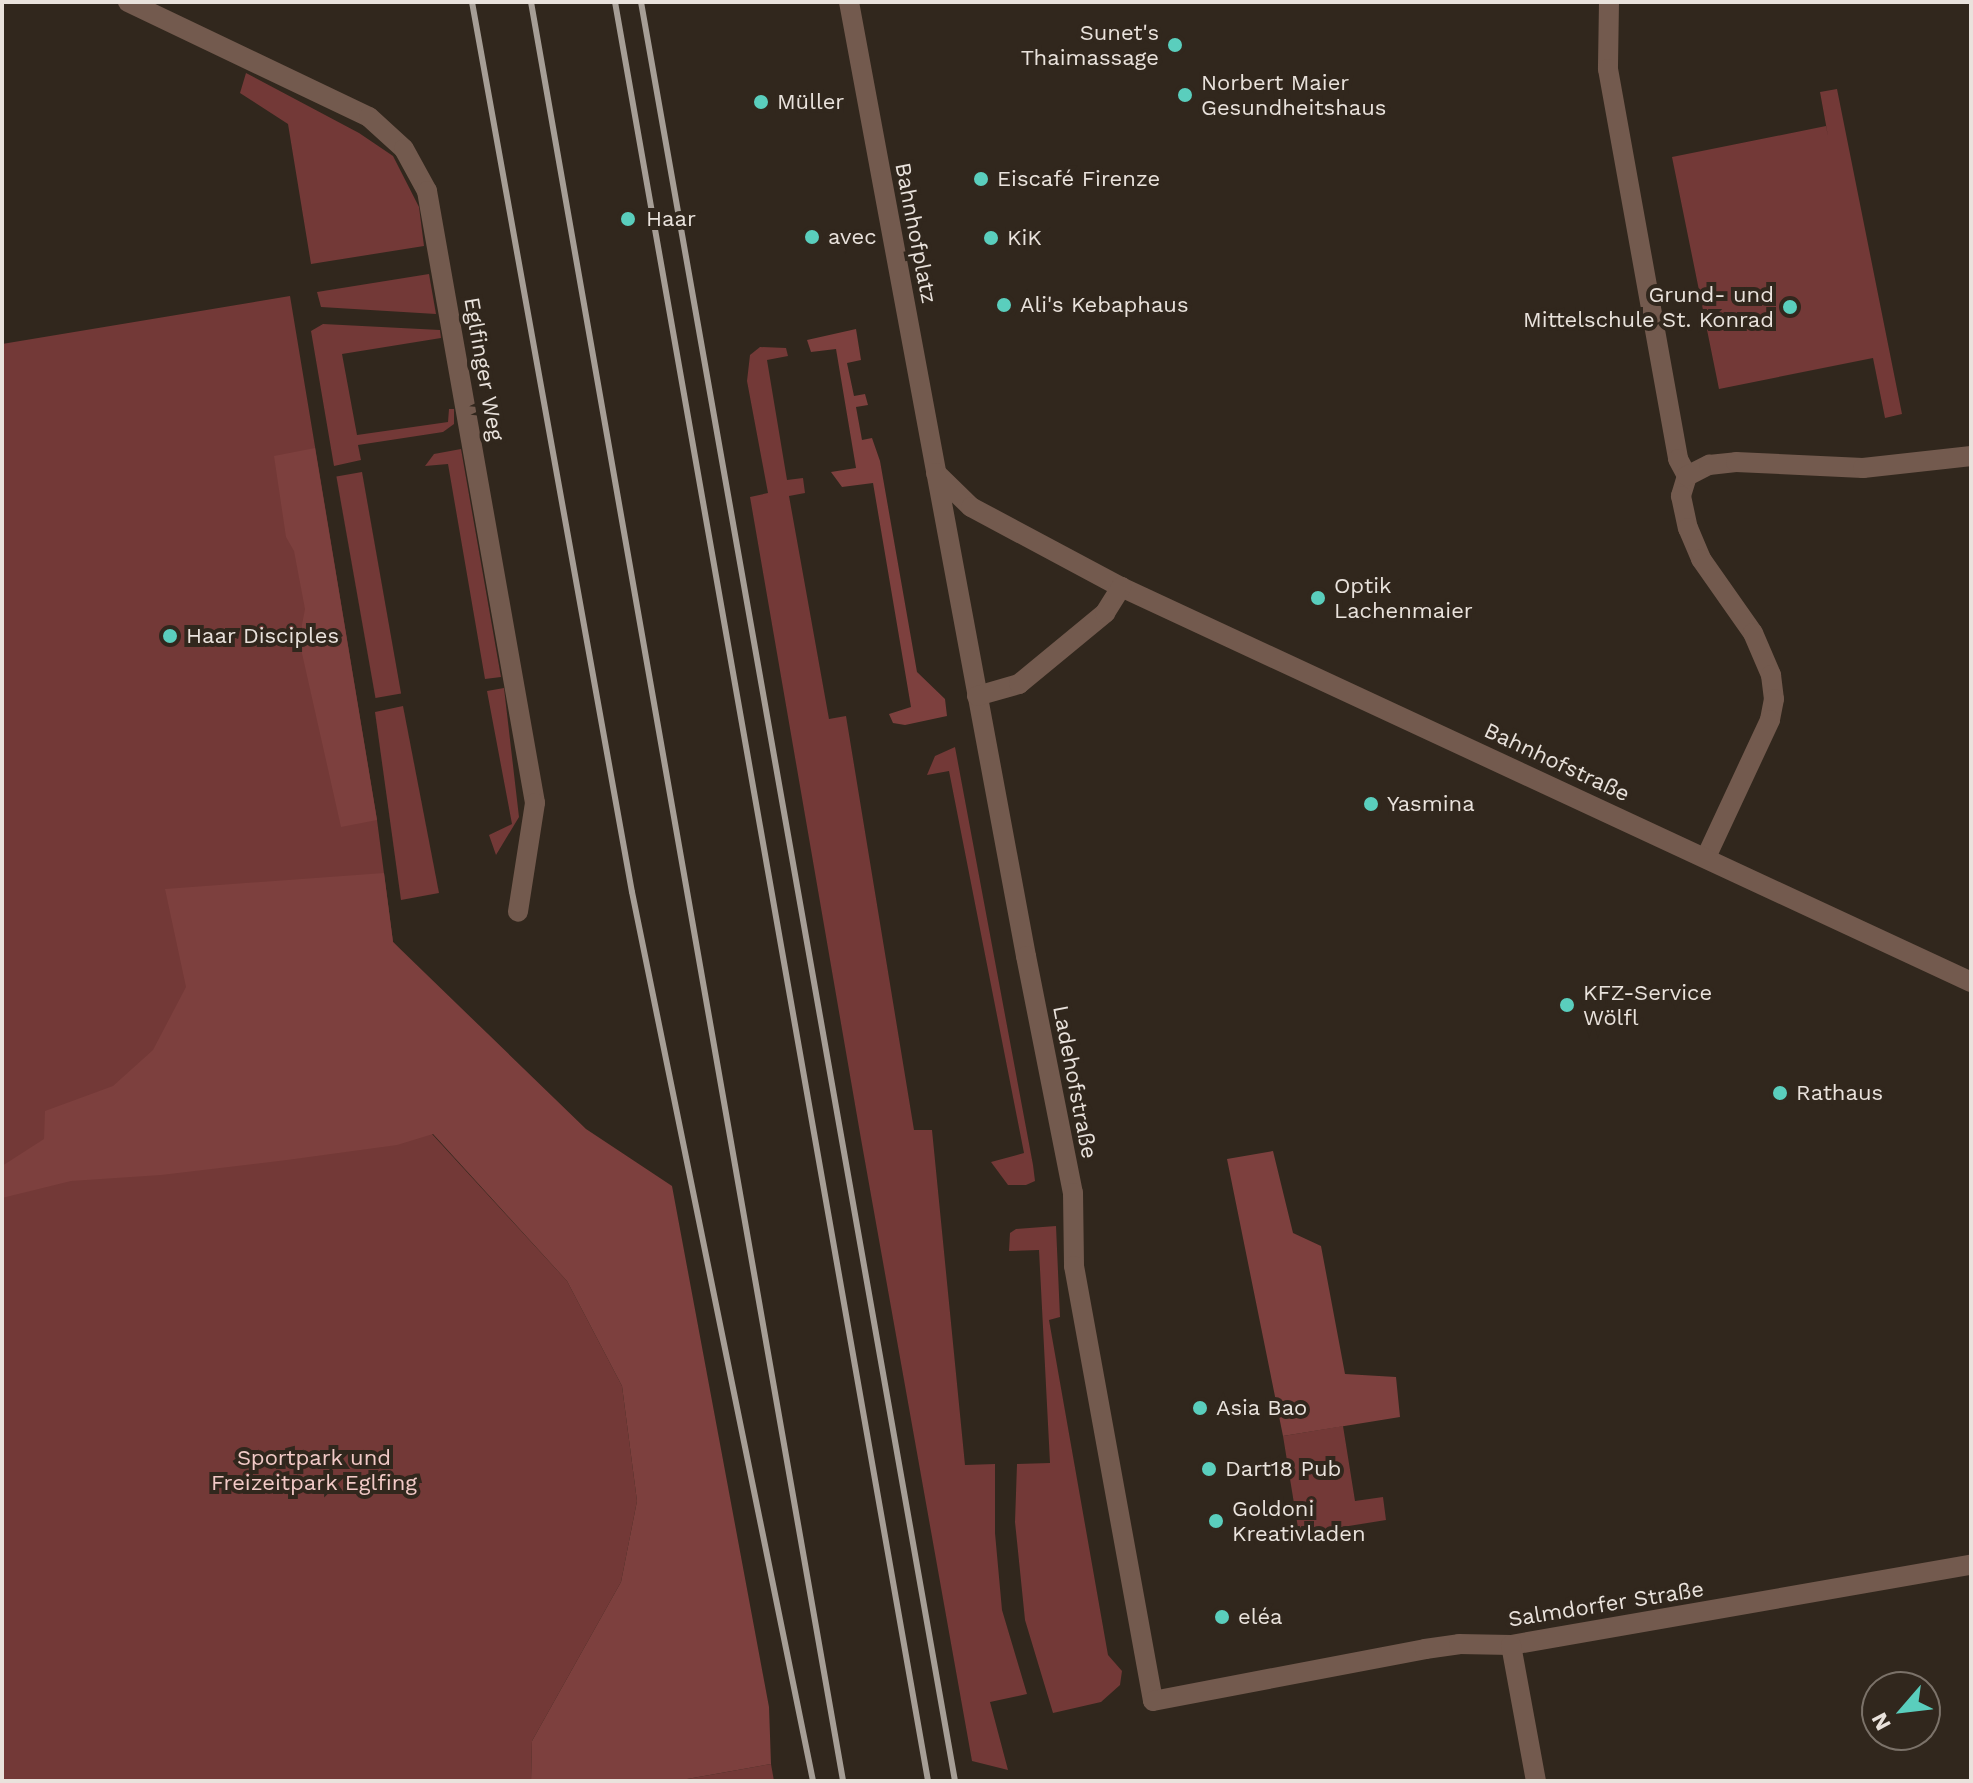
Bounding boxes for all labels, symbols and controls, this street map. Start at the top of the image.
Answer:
place label: Sunet's Thaimassage [1021,19,1159,70]
marker: Sunet's Thaimassage [1166,36,1184,54]
place label: Norbert Maier Gesundheitshaus [1201,69,1386,120]
marker: Norbert Maier Gesundheitshaus [1176,86,1194,104]
place label: Müller [777,89,844,115]
marker: Müller [752,93,770,111]
street label: Bahnhofplatz [889,160,943,306]
place label: Eiscafé Firenze [997,166,1160,192]
marker: Eiscafé Firenze [972,170,990,188]
place label: Haar [646,206,696,232]
marker: Haar [617,208,639,230]
place label: avec [828,224,877,250]
place label: KiK [1007,225,1042,251]
marker: avec [803,228,821,246]
marker: KiK [982,229,1000,247]
place label: Grund- und Mittelschule St. Konrad [1523,281,1774,332]
place label: Ali's Kebaphaus [1020,292,1189,318]
street label: Eglfinger Weg [458,295,510,443]
marker: Ali's Kebaphaus [995,296,1013,314]
marker: Grund- und Mittelschule St. Konrad [1781,298,1799,316]
place label: Optik Lachenmaier [1334,572,1473,624]
marker: Optik Lachenmaier [1309,589,1327,607]
place label: Haar Disciples [186,623,340,649]
marker: Haar Disciples [161,627,179,645]
street label: Bahnhofstraße [1480,717,1634,807]
place label: Yasmina [1387,791,1475,817]
marker: Yasmina [1362,795,1380,813]
place label: KFZ-Service Wölfl [1583,979,1712,1030]
marker: KFZ-Service Wölfl [1558,996,1576,1014]
street label: Ladehofstraße [1047,1003,1103,1161]
place label: Rathaus [1796,1080,1883,1106]
marker: Rathaus [1771,1084,1789,1102]
place label: Asia Bao [1216,1395,1308,1421]
marker: Asia Bao [1191,1399,1209,1417]
park label: Sportpark und Freizeitpark Eglfing [211,1444,417,1496]
place label: Dart18 Pub [1225,1456,1341,1482]
marker: Dart18 Pub [1200,1460,1218,1478]
place label: Goldoni Kreativladen [1232,1495,1366,1546]
marker: Goldoni Kreativladen [1207,1512,1225,1530]
street label: Salmdorfer Straße [1506,1575,1706,1633]
place label: eléa [1238,1604,1283,1630]
marker: eléa [1213,1608,1231,1626]
north arrow [1861,1671,1941,1751]
text: N [1866,1708,1896,1735]

